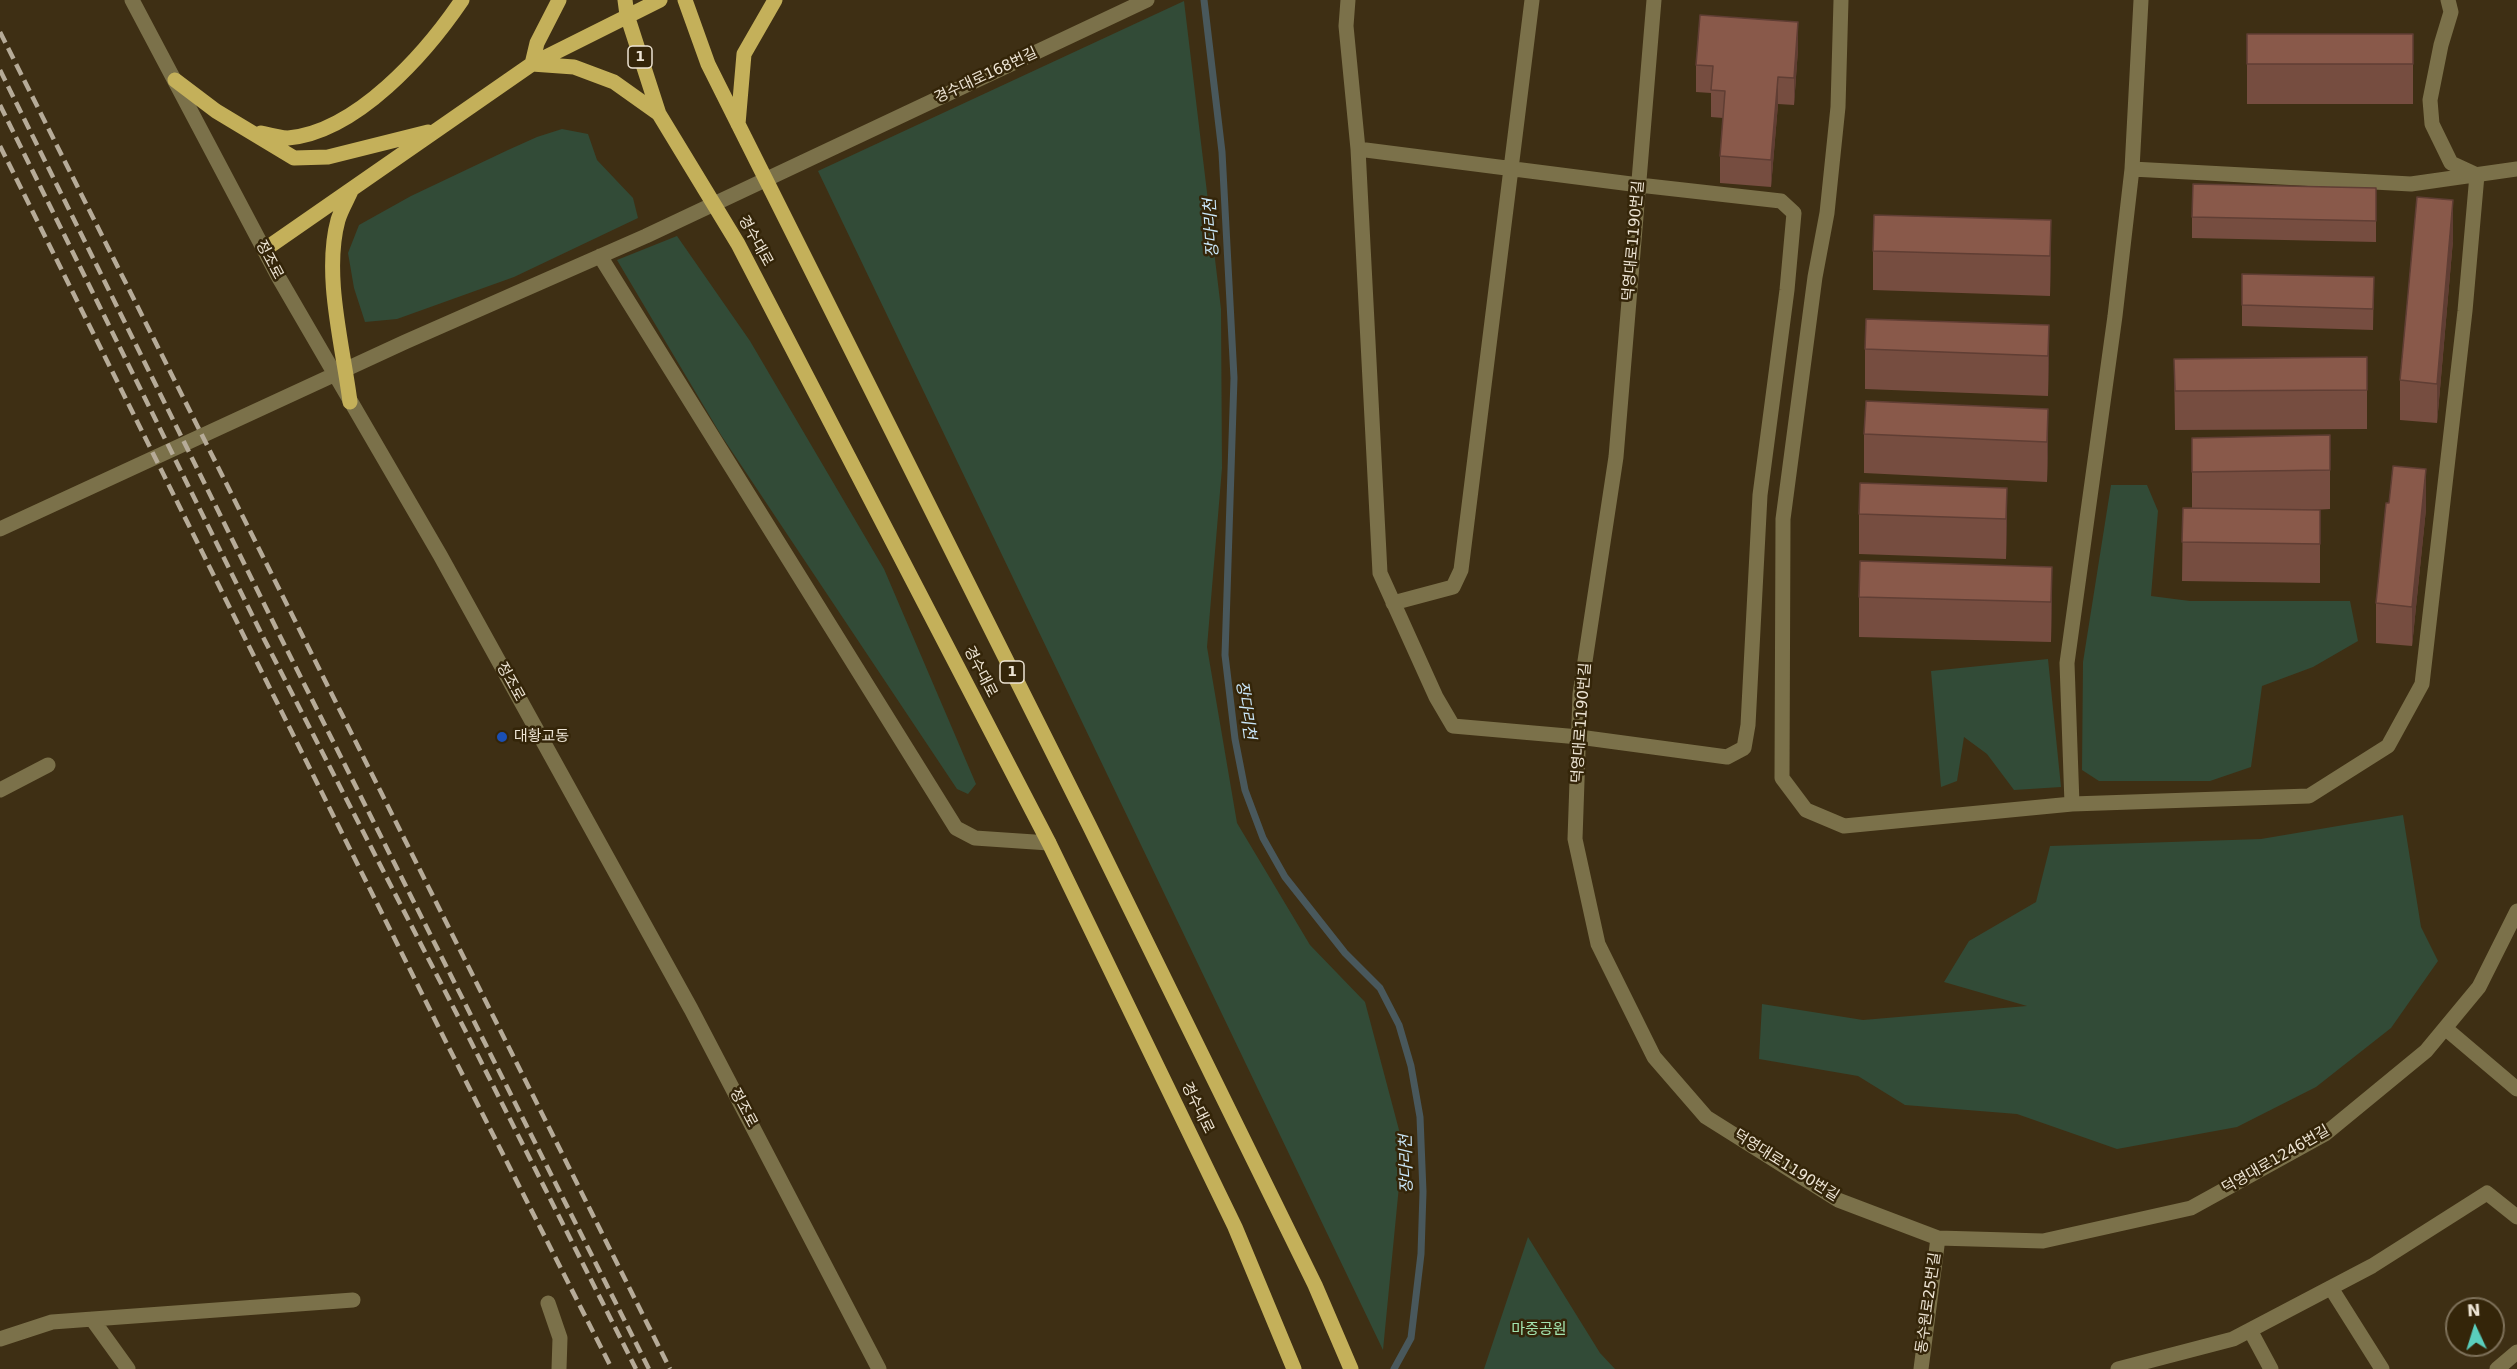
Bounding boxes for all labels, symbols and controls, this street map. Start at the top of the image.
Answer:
street label: 경수대로168번길 [932,44,1040,108]
road number: 1 [628,46,652,68]
street label: 덕영대로1190번길 [1620,180,1648,302]
water label: 장다리천 [1201,198,1223,258]
street label: 경수대로 [734,212,776,270]
street label: 정조로 [251,237,287,283]
street label: 경수대로 [959,643,1001,701]
street label: 정조로 [492,660,528,704]
road number: 1 [1000,661,1024,683]
street label: 덕영대로1190번길 [1569,662,1595,784]
water label: 장다리천 [1231,680,1259,740]
place label: 대황교동 [514,728,569,746]
marker: 대황교동 [495,730,509,744]
street label: 경수대로 [1177,1079,1217,1137]
street label: 정조로 [725,1085,761,1131]
street label: 덕영대로1246번길 [2219,1122,2333,1198]
street label: 덕영대로1190번길 [1730,1126,1842,1206]
water label: 장다리천 [1397,1134,1417,1194]
street label: 동수원로25번길 [1913,1251,1945,1355]
north arrow [2445,1297,2505,1357]
text: N [2466,1301,2481,1320]
park label: 마중공원 [1511,1321,1567,1339]

